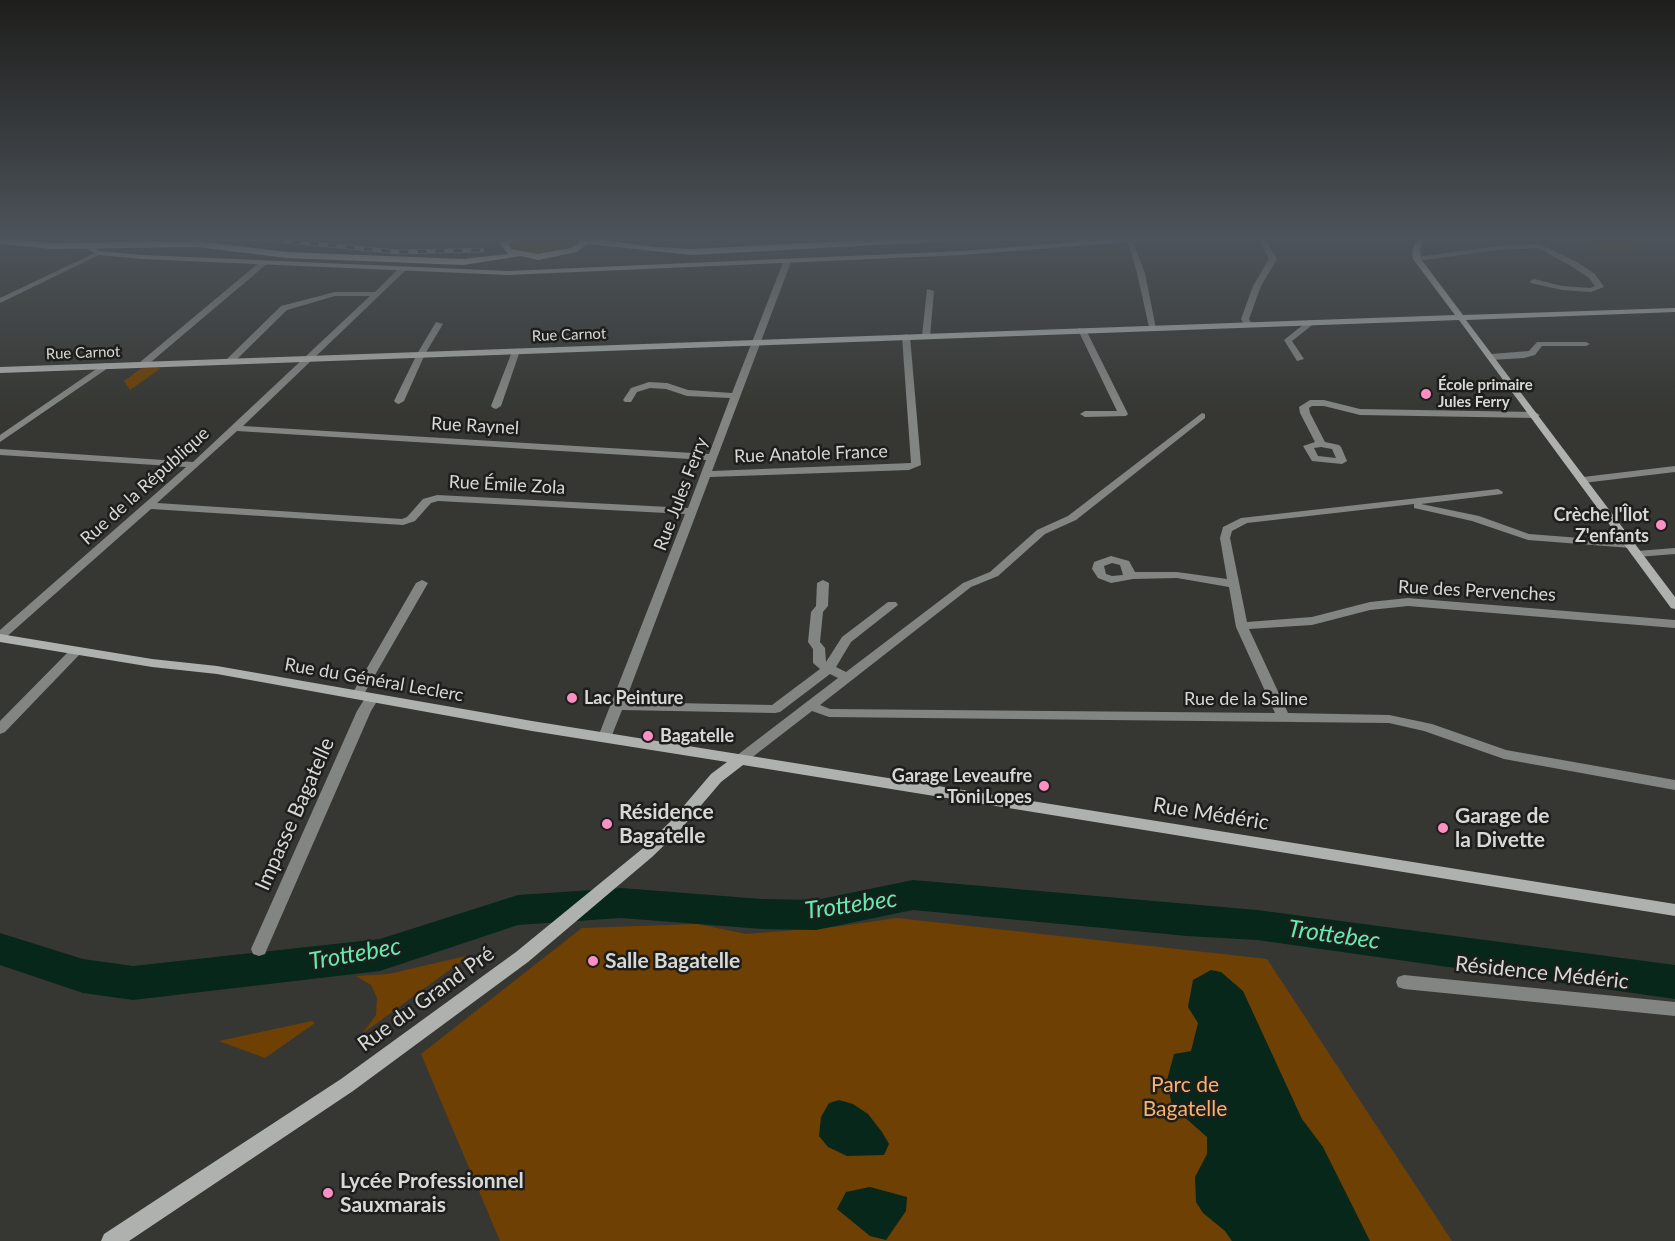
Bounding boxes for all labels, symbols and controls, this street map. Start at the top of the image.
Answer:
street label: Rue Carnot [532,325,606,345]
street label: Rue Carnot [46,343,120,363]
place label: École primaire Jules Ferry [1438,376,1533,411]
marker: École primaire Jules Ferry [1419,387,1433,401]
street label: Rue Raynel [430,413,520,439]
street label: Rue de la République [76,423,214,549]
street label: Rue Jules Ferry [649,434,713,554]
street label: Rue Anatole France [734,441,888,467]
street label: Rue Émile Zola [448,471,566,499]
place label: Crèche l'Îlot Z'enfants [1553,504,1649,546]
marker: Crèche l'Îlot Z'enfants [1654,518,1668,532]
street label: Rue des Pervenches [1398,576,1556,606]
street label: Rue du Général Leclerc [283,654,465,706]
place label: Lac Peinture [584,687,683,709]
street label: Rue de la Saline [1184,688,1308,710]
marker: Lac Peinture [565,691,579,705]
place label: Bagatelle [660,725,734,747]
marker: Bagatelle [641,729,655,743]
street label: Impasse Bagatelle [250,734,340,894]
place label: Garage Leveaufre - Toni Lopes [892,765,1032,808]
marker: Garage Leveaufre - Toni Lopes [1037,779,1051,793]
street label: Rue Médéric [1151,792,1271,836]
place label: Résidence Bagatelle [619,799,714,849]
place label: Garage de la Divette [1455,803,1550,853]
marker: Résidence Bagatelle [600,817,614,831]
marker: Garage de la Divette [1436,821,1450,835]
water label: Trottebec [803,884,899,926]
water label: Trottebec [1286,914,1382,956]
water label: Trottebec [307,932,403,976]
street label: Rue du Grand Pré [353,941,499,1057]
place label: Salle Bagatelle [605,948,740,974]
street label: Résidence Médéric [1454,951,1630,995]
marker: Salle Bagatelle [586,954,600,968]
park label: Parc de Bagatelle [1143,1072,1227,1122]
place label: Lycée Professionnel Sauxmarais [340,1168,524,1218]
marker: Lycée Professionnel Sauxmarais [321,1186,335,1200]

